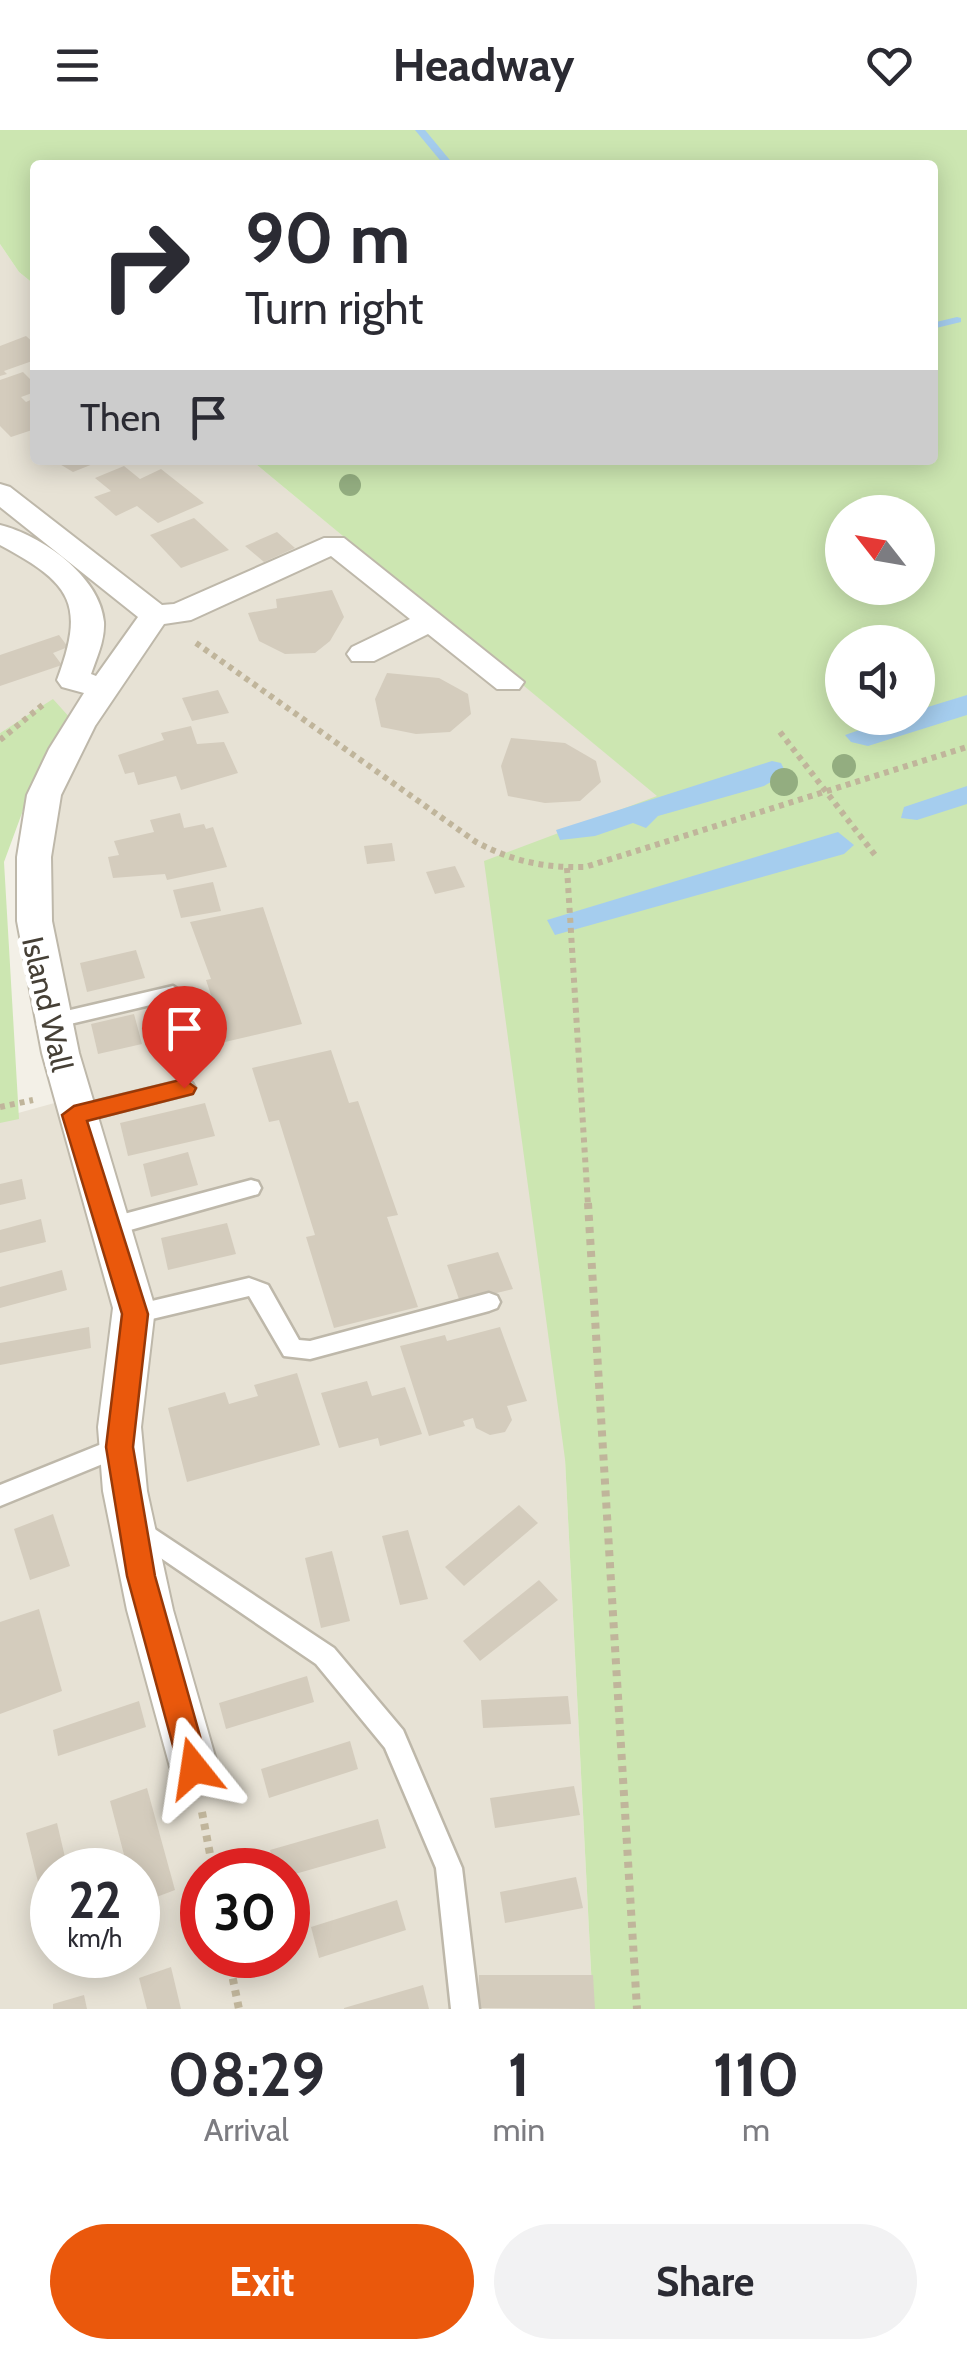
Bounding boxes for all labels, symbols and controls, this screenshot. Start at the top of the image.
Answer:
icon: menu [50,38,105,93]
text: Headway [393,38,574,92]
icon: heart [862,38,917,93]
text: 90 m [245,195,410,281]
icon: right [80,200,210,330]
text: Turn right [245,281,424,335]
icon: arrive [181,390,236,445]
text: Then [80,394,161,441]
north arrow [825,495,935,605]
map controls [825,495,935,735]
button: sound [825,625,935,735]
street label: Island Wall [14,933,81,1075]
pin [142,986,227,1089]
icon: arrive [157,1001,212,1056]
position arrow [142,1716,246,1820]
speed limit sign: 30 [180,1848,310,1978]
text: 22 [69,1870,121,1931]
text: km/h [68,1923,122,1953]
text: 08:29 [168,2038,325,2111]
text: 1 [508,2038,530,2111]
text: 110 [713,2038,799,2111]
text: Arrival [204,2110,289,2149]
text: min [492,2110,545,2149]
text: m [742,2110,770,2149]
button: Exit [50,2224,474,2339]
button: Share [494,2224,917,2339]

